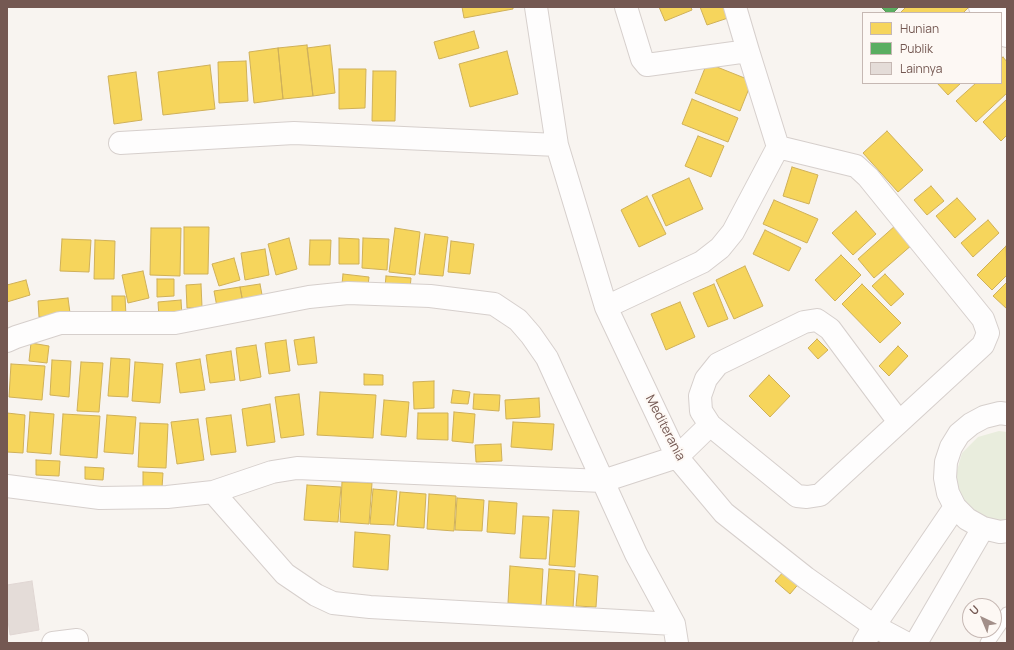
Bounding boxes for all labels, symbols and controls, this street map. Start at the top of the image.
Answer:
legend [862,12,1002,84]
text: Hunian [900,20,939,37]
text: Publik [900,40,933,57]
text: Lainnya [900,60,942,77]
street label: Mediterania [642,393,688,463]
north arrow [962,598,1002,638]
text: U [966,602,982,618]

